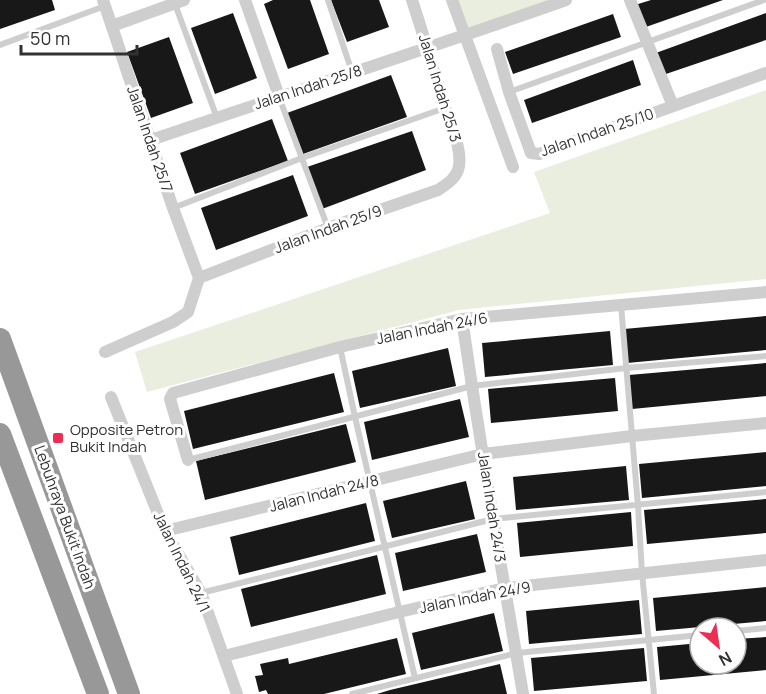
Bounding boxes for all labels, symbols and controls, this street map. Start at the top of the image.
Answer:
scale bar [21,18,136,56]
text: 50 m [30,26,70,50]
street label: Jalan Indah 25/3 [414,31,466,145]
street label: Jalan Indah 25/8 [251,60,365,114]
street label: Jalan Indah 25/7 [122,83,178,195]
street label: Jalan Indah 25/10 [538,103,656,161]
street label: Jalan Indah 25/9 [271,200,385,258]
street label: Jalan Indah 24/6 [375,307,489,349]
place label: Opposite Petron Bukit Indah [70,419,183,457]
marker: Opposite Petron Bukit Indah [51,431,65,445]
street label: Lebuhraya Bukit Indah [29,442,101,592]
street label: Jalan Indah 24/3 [473,450,511,564]
street label: Jalan Indah 24/8 [267,469,381,517]
street label: Jalan Indah 24/1 [149,508,215,616]
street label: Jalan Indah 24/9 [418,576,532,618]
north arrow [688,616,748,676]
text: N [715,647,736,672]

